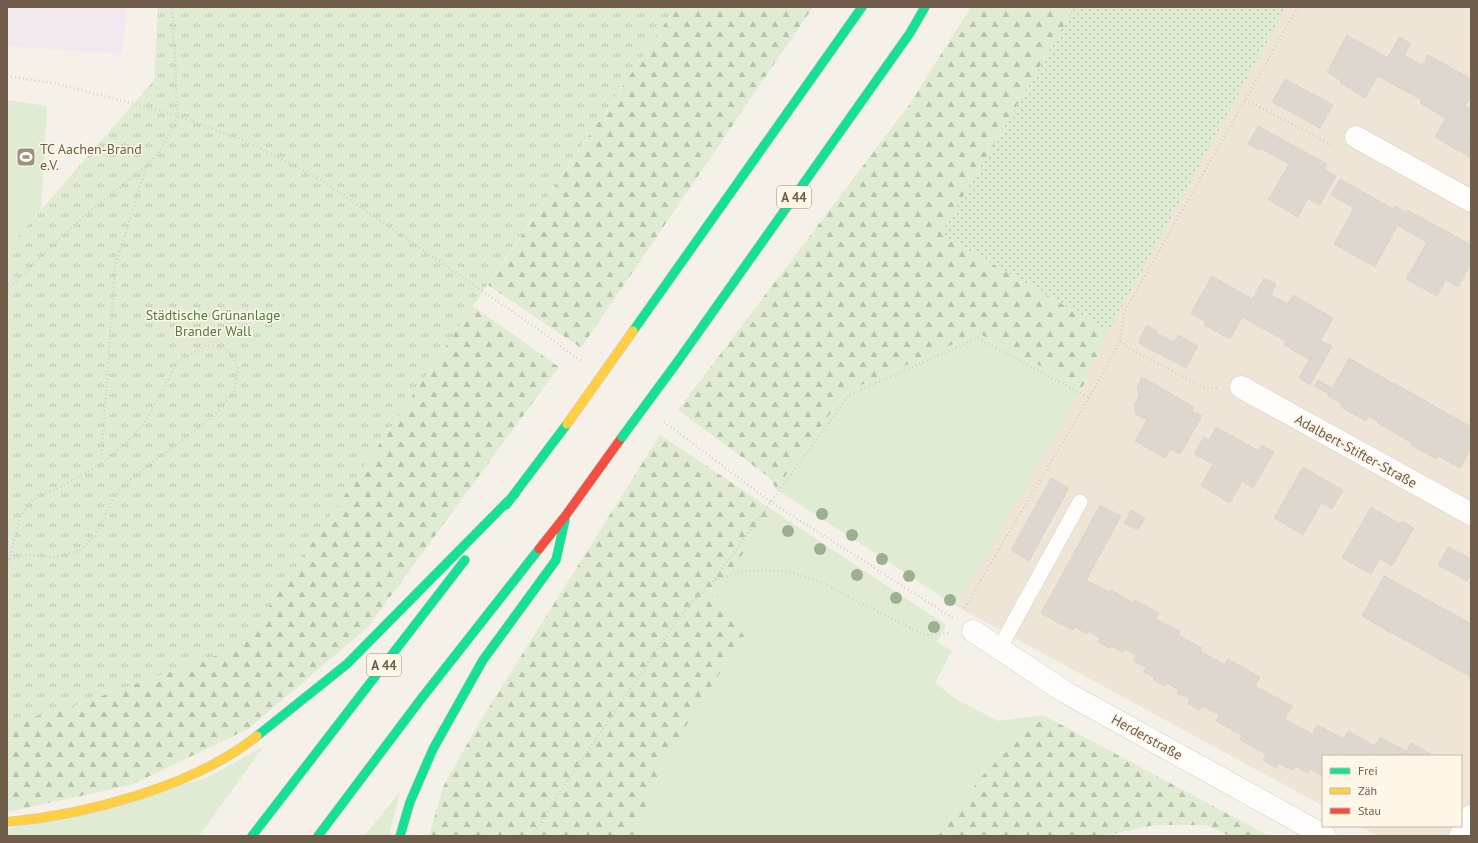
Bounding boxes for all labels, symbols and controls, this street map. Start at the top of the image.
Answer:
place label: TC Aachen-Brand e.V. [40,140,142,174]
sports icon: TC Aachen-Brand e.V. [15,146,37,168]
road number: A 44 [777,186,811,208]
park label: Städtische Grünanlage Brander Wall [146,306,280,340]
street label: Adalbert-Stifter-Straße [1292,410,1420,492]
road number: A 44 [367,654,401,676]
street label: Herderstraße [1108,710,1186,764]
legend [1322,755,1462,827]
text: Frei [1358,763,1378,778]
text: Zäh [1358,783,1377,798]
text: Stau [1358,803,1381,818]

